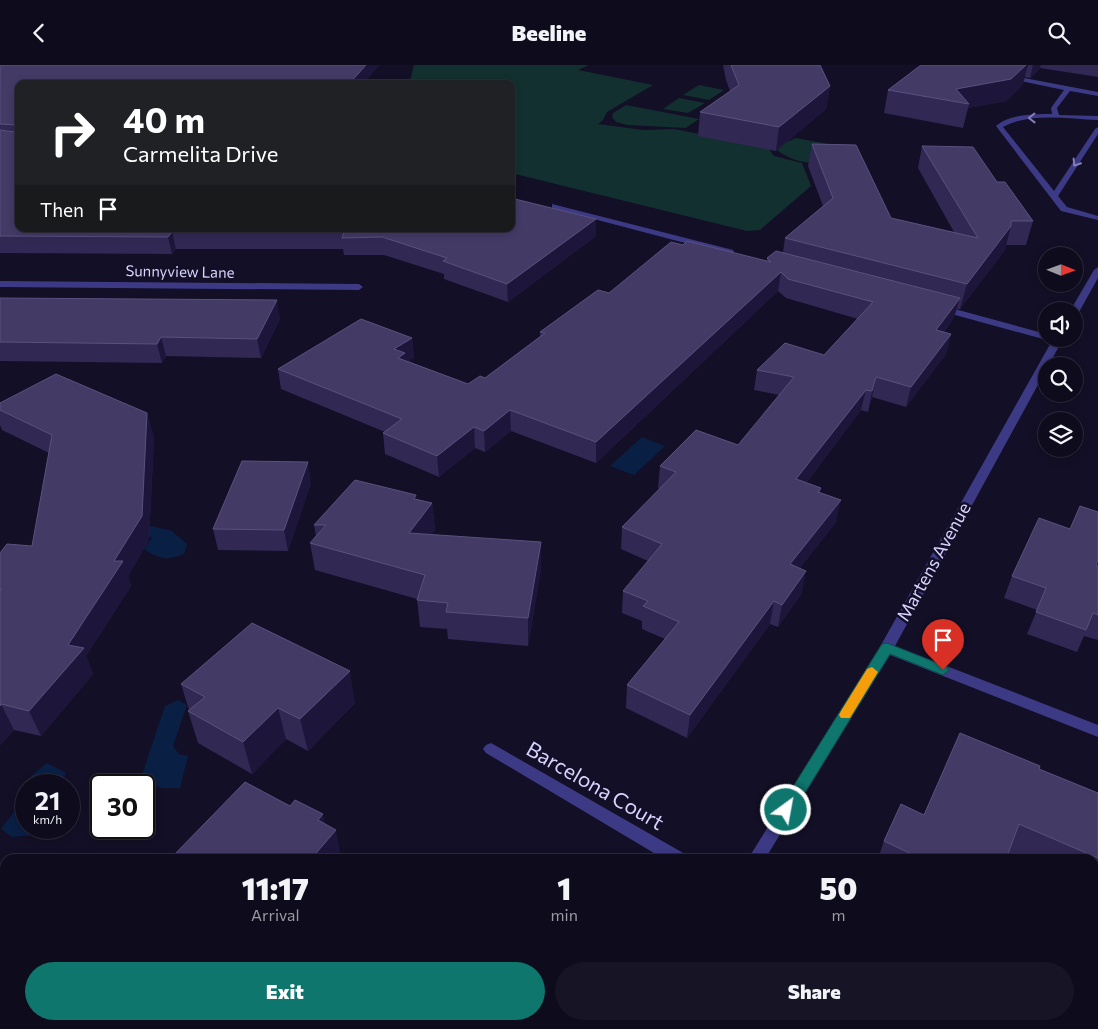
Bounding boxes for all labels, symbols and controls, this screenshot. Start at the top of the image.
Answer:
icon: back [25,19,53,47]
text: Beeline [512,19,586,46]
icon: search [1045,19,1073,47]
text: 40 m [123,97,205,140]
icon: right [40,100,105,165]
one-way arrow [1028,113,1036,123]
text: Carmelita Drive [123,140,278,167]
one-way arrow [1073,158,1082,167]
icon: arrive [94,195,122,223]
text: Then [40,198,84,221]
north arrow [1038,247,1082,293]
map controls [1038,247,1083,457]
street label: Sunnyview Lane [125,261,235,281]
button: sound [1038,302,1083,347]
button: search [1038,357,1083,402]
button: layers [1038,412,1083,457]
street label: Martens Avenue [891,498,975,625]
pin [922,619,964,670]
icon: arrive [929,626,957,654]
street label: Barcelona Court [523,735,669,834]
speed limit sign: 30 [90,774,155,839]
position arrow [759,783,811,835]
text: 21 [35,785,60,815]
text: km/h [33,812,62,826]
text: 11:17 [242,869,309,906]
text: 1 [557,869,571,906]
text: 50 [820,869,857,906]
text: Arrival [251,905,300,924]
text: min [551,905,578,924]
text: m [831,905,845,924]
button: Exit [25,962,545,1020]
button: Share [555,962,1074,1020]

